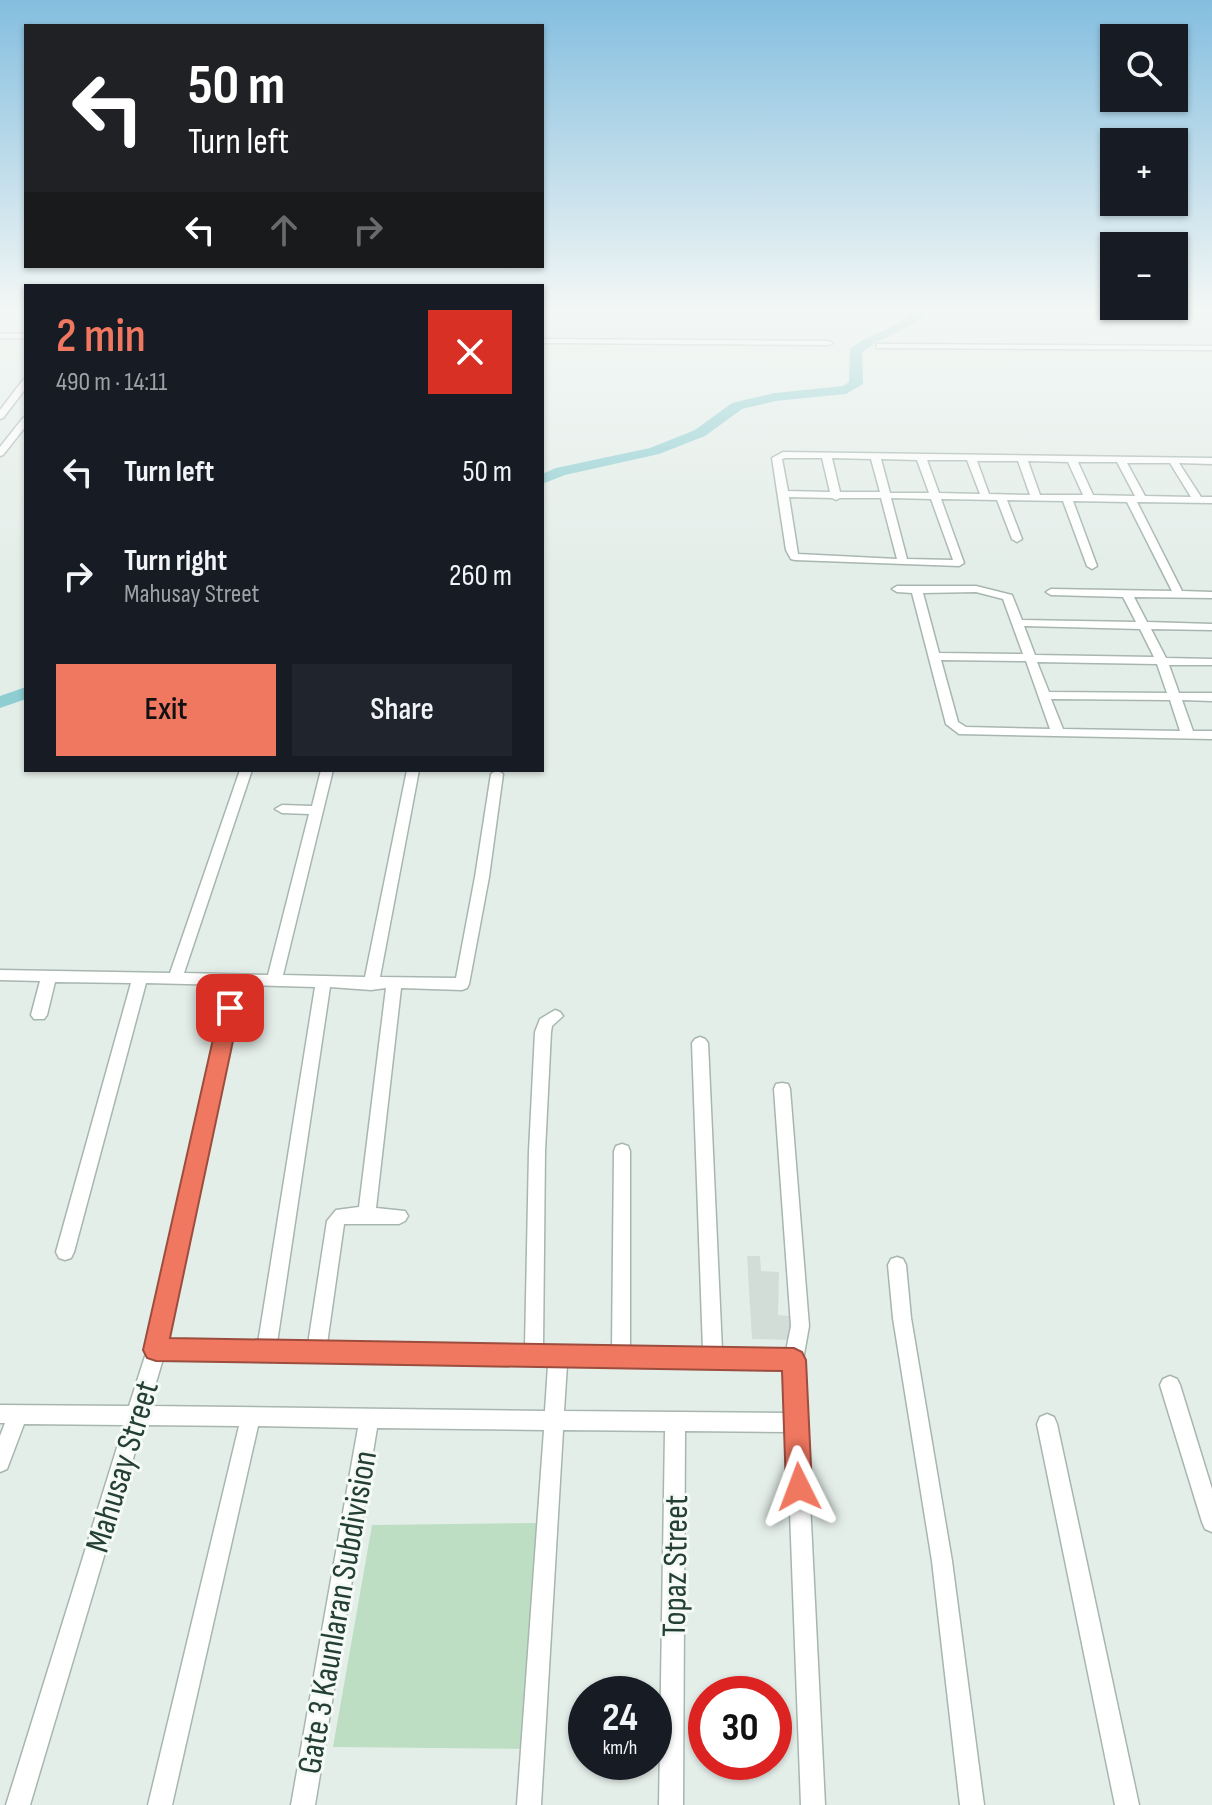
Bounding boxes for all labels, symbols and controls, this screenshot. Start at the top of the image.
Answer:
map controls [1100,24,1188,320]
button: search [1100,24,1188,112]
text: 50 m [188,53,285,120]
icon: left [56,56,160,160]
text: Turn left [188,121,289,164]
button: + [1100,128,1188,216]
icon: left [178,208,222,252]
icon: ahead [262,208,306,252]
icon: right [346,208,390,252]
button: − [1100,232,1188,320]
text: 2 min [56,308,146,365]
button: close [428,310,512,394]
text: 490 m · 14:11 [56,367,167,398]
icon: left [56,450,100,494]
text: Turn left [124,454,214,490]
text: 50 m [463,454,512,490]
text: Turn right [124,543,227,579]
icon: right [56,554,100,598]
text: 260 m [449,558,512,594]
text: Mahusay Street [124,579,260,610]
button: Exit [56,664,276,756]
button: Share [292,664,512,756]
pin [196,974,264,1042]
icon: arrive [208,986,252,1030]
street label: Mahusay Street [77,1376,168,1557]
position arrow [757,1445,841,1529]
street label: Gate 3 Kaunlaran Subdivision [289,1447,386,1777]
street label: Topaz Street [654,1495,697,1637]
speed limit sign: 30 [688,1676,792,1780]
text: 24 [602,1694,638,1742]
text: km/h [603,1736,637,1760]

